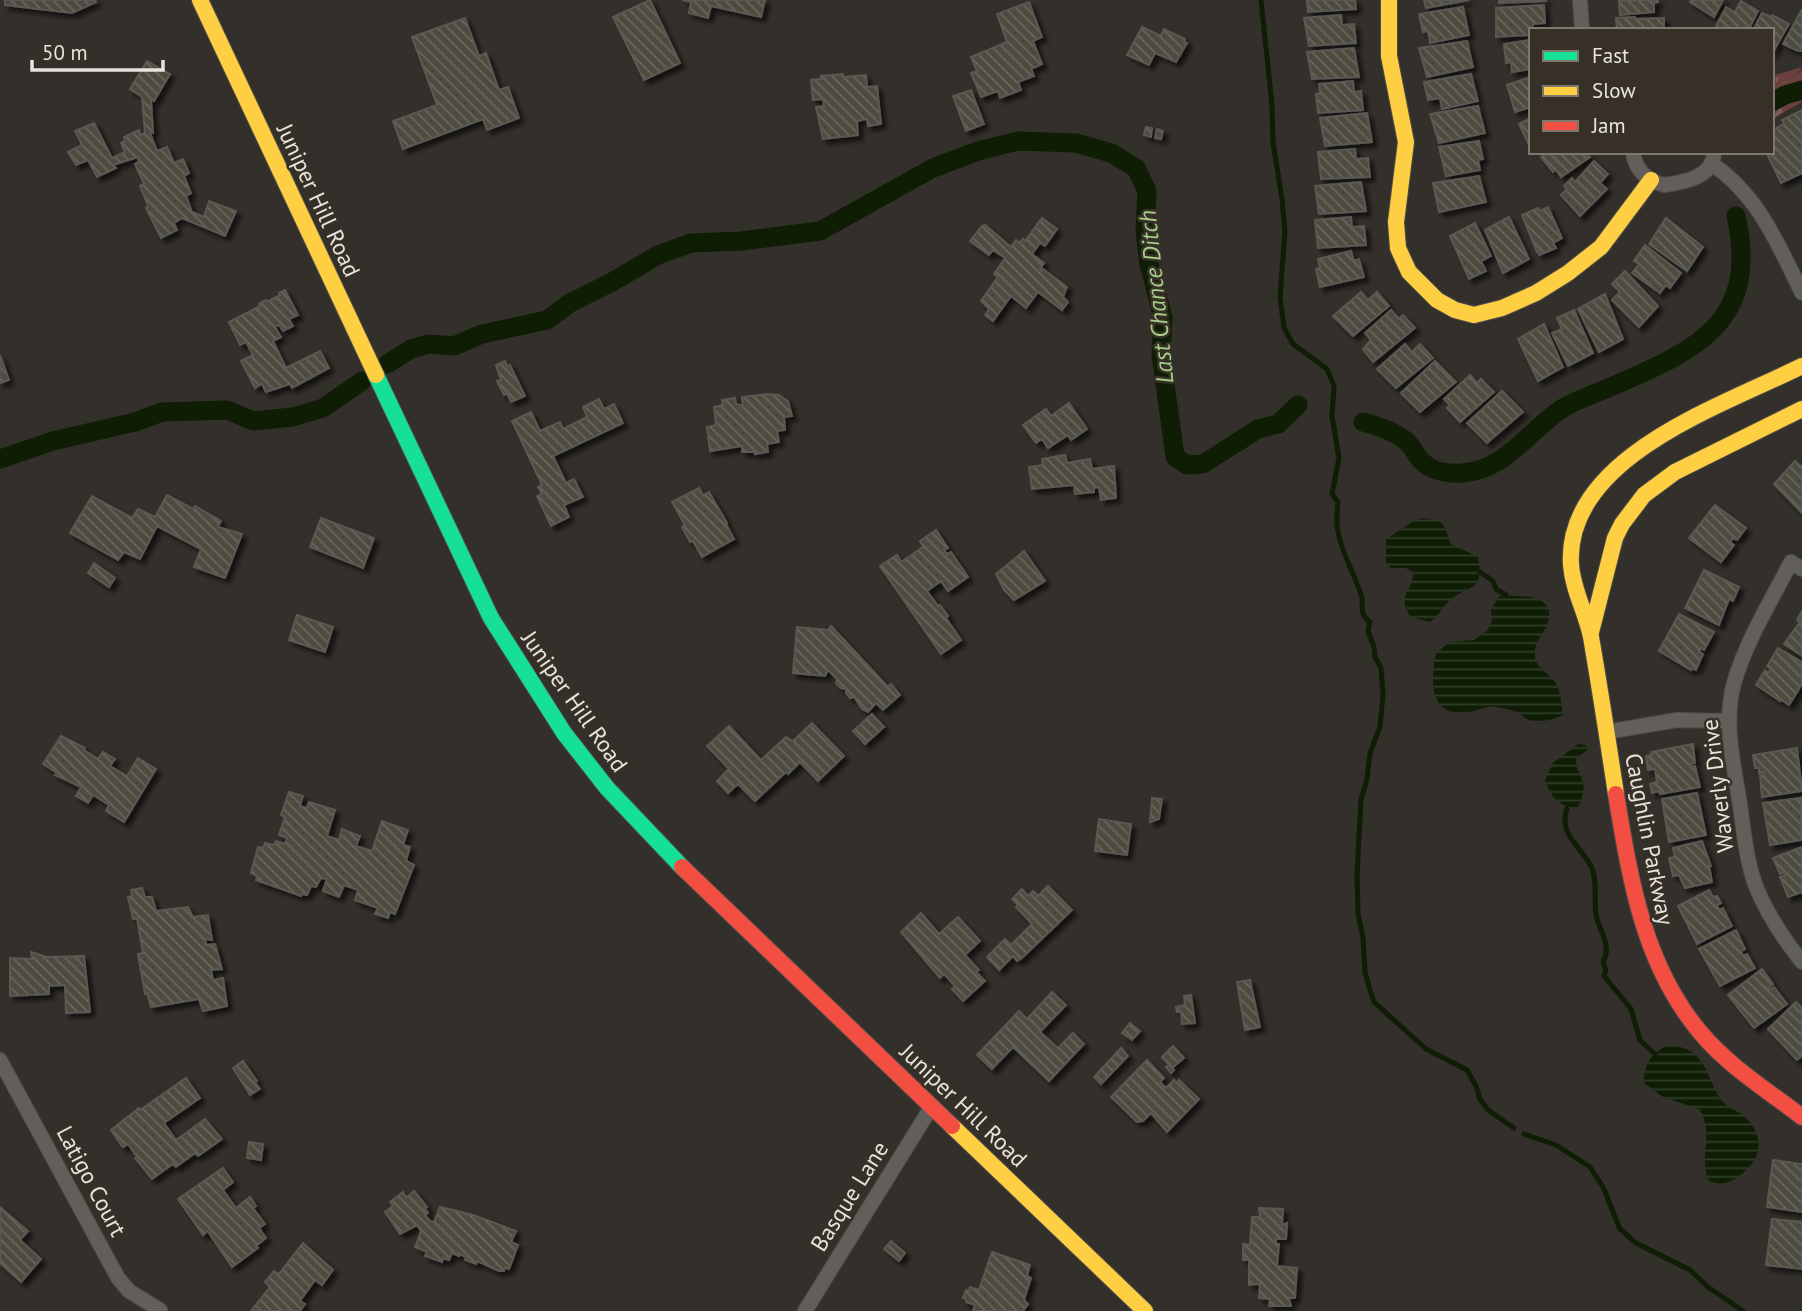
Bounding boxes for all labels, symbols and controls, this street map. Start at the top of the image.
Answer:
scale bar [32,28,163,72]
legend [1529,28,1774,154]
text: 50 m [42,39,88,66]
text: Fast [1592,42,1629,69]
text: Slow [1592,77,1636,104]
text: Jam [1591,112,1626,139]
street label: Juniper Hill Road [270,118,367,281]
water label: Last Chance Ditch [1131,209,1181,385]
street label: Juniper Hill Road [515,624,634,777]
street label: Waverly Drive [1694,718,1740,854]
street label: Caughlin Parkway [1619,751,1681,928]
street label: Juniper Hill Road [894,1036,1034,1173]
street label: Latigo Court [51,1121,133,1241]
street label: Basque Lane [804,1136,894,1256]

